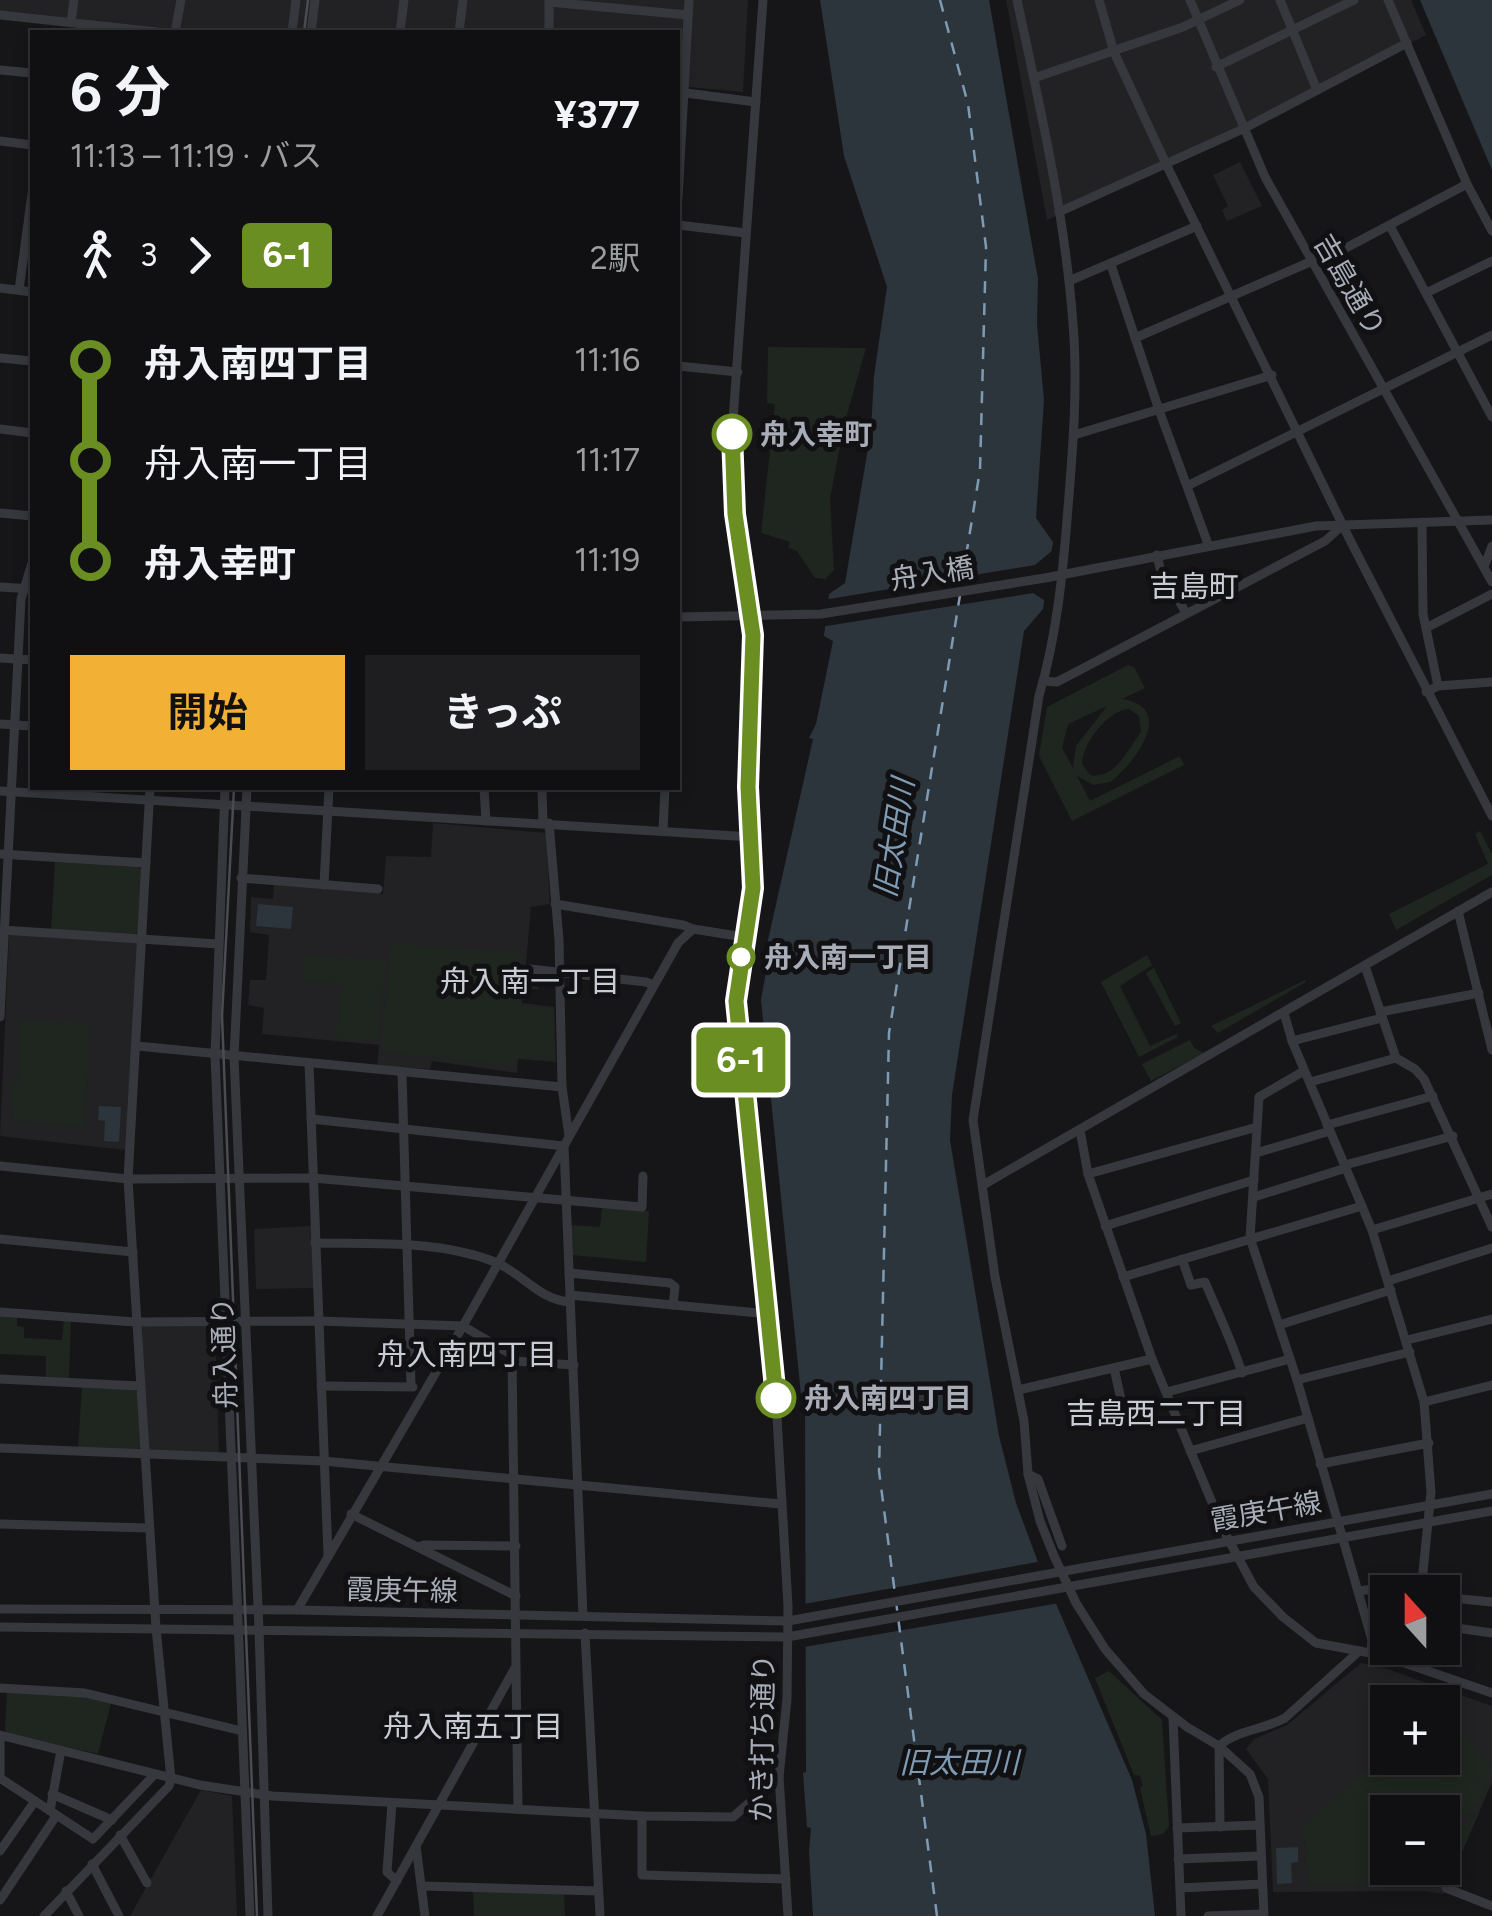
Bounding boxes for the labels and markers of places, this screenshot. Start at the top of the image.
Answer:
marker: 舟入幸町 [713,415,751,453]
place label: 舟入幸町 [760,417,872,451]
place label: 舟入南一丁目 [764,940,932,974]
marker: 舟入南一丁目 [728,944,754,970]
marker: 舟入南四丁目 [757,1379,795,1417]
place label: 舟入南四丁目 [804,1381,972,1415]

